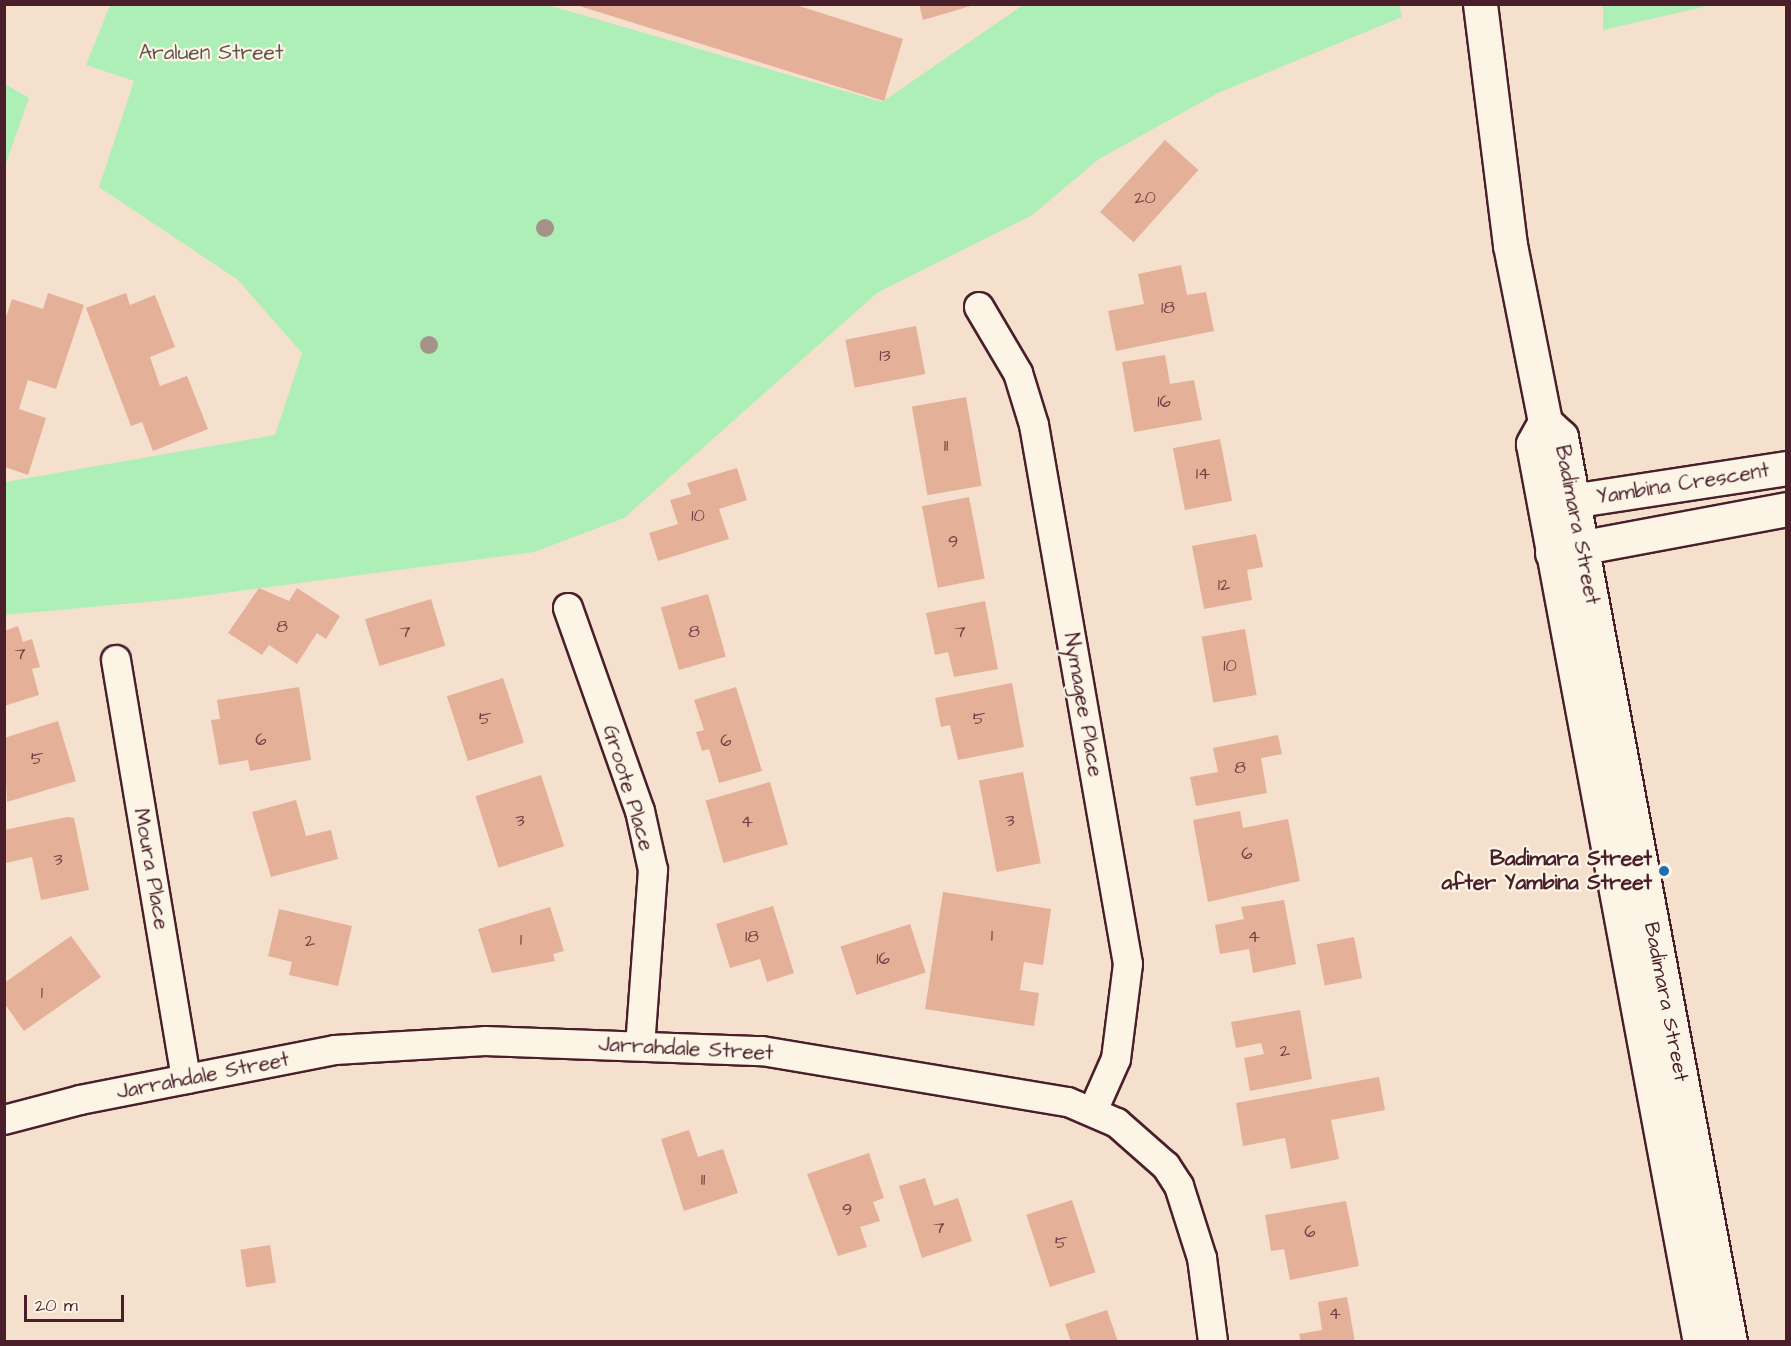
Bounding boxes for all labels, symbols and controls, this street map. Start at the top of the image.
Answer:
park label: Araluen Street [139,40,283,66]
house number: 20 [1134,187,1156,209]
house number: 18 [1161,297,1175,319]
house number: 13 [879,345,891,367]
house number: 16 [1157,391,1171,413]
house number: 11 [944,435,948,457]
street label: Badimara Street [1549,443,1605,607]
street label: Yambina Crescent [1595,458,1771,510]
house number: 14 [1196,463,1210,485]
house number: 10 [691,505,705,527]
house number: 9 [948,531,958,553]
house number: 12 [1218,574,1230,596]
house number: 8 [276,616,288,638]
house number: 7 [399,621,411,643]
house number: 8 [688,621,700,643]
house number: 7 [954,621,966,643]
street label: Nymagee Place [1058,631,1108,779]
house number: 7 [14,643,26,665]
house number: 10 [1223,655,1237,677]
house number: 5 [479,708,491,730]
house number: 5 [973,708,985,730]
street label: Groote Place [597,722,659,854]
house number: 6 [255,729,267,751]
house number: 6 [720,730,732,752]
house number: 5 [31,748,43,770]
house number: 8 [1234,757,1246,779]
street label: Moura Place [128,806,174,932]
house number: 3 [515,810,525,832]
house number: 3 [1005,810,1015,832]
house number: 4 [741,811,753,833]
house number: 6 [1241,843,1253,865]
place label: Badimara Street after Yambina Street [1441,846,1652,896]
house number: 3 [53,849,63,871]
marker: Badimara Street after Yambina Street [1657,864,1671,878]
street label: Badimara Street [1638,920,1694,1084]
house number: 1 [991,925,993,947]
house number: 18 [745,926,759,948]
house number: 4 [1248,926,1260,948]
house number: 1 [520,929,522,951]
house number: 2 [305,930,315,952]
house number: 16 [876,948,890,970]
house number: 1 [41,982,43,1004]
street label: Jarrahdale Street [598,1032,774,1066]
house number: 2 [1280,1040,1290,1062]
street label: Jarrahdale Street [115,1047,291,1105]
house number: 11 [701,1169,705,1191]
house number: 9 [842,1199,852,1221]
house number: 7 [933,1217,945,1239]
house number: 6 [1304,1221,1316,1243]
house number: 5 [1055,1232,1067,1254]
scale bar [27,1283,128,1321]
text: 20 m [35,1293,78,1318]
house number: 4 [1329,1303,1341,1325]

